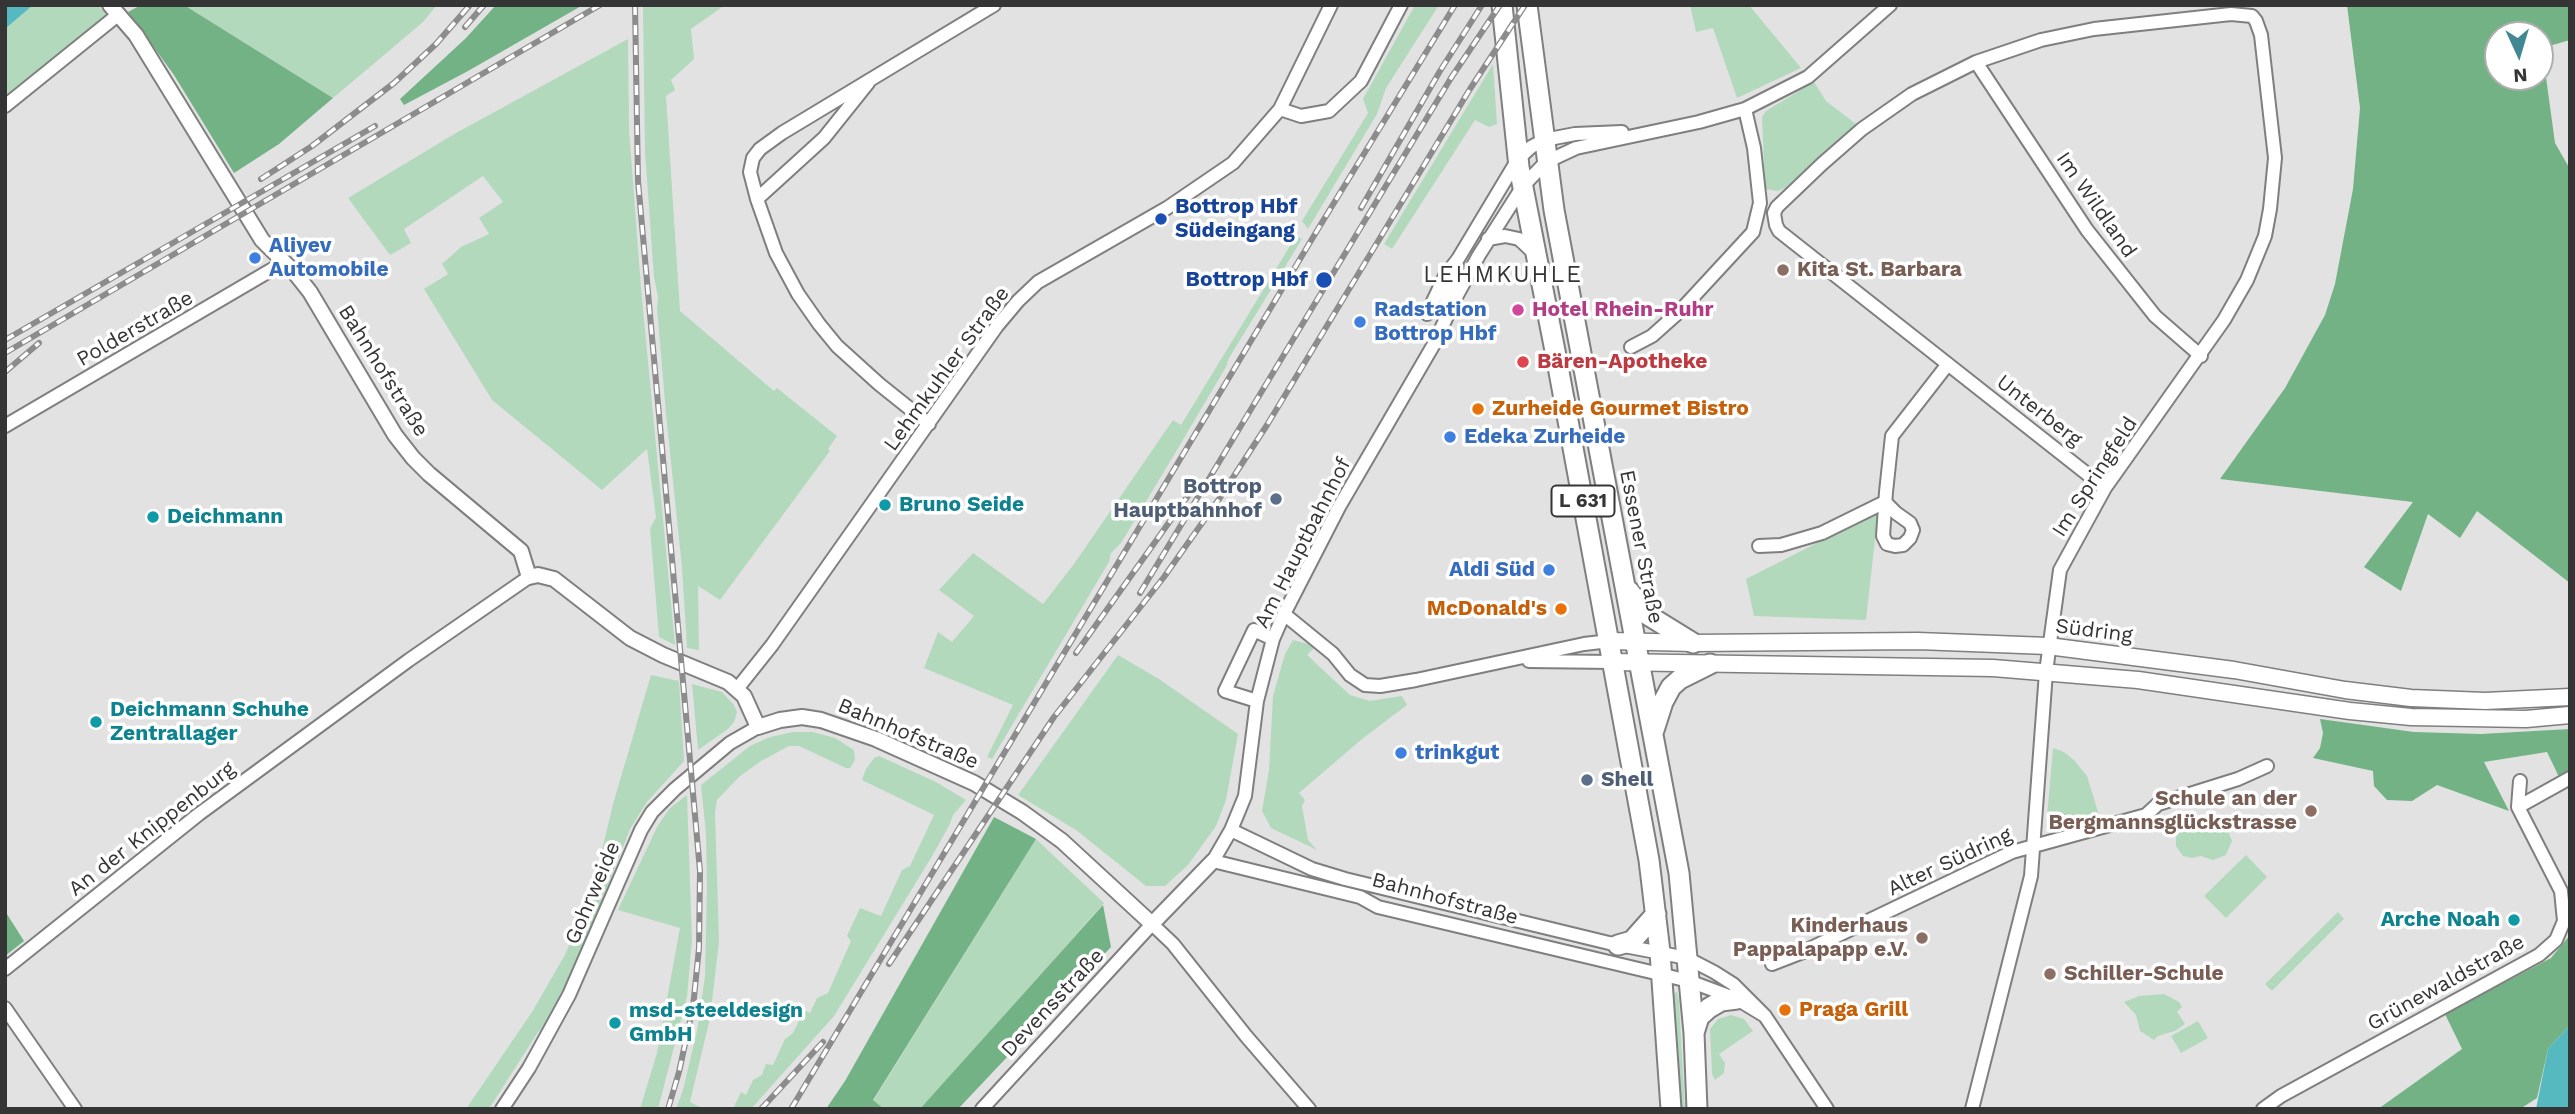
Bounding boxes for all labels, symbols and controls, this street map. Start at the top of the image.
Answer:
north arrow [2484,21,2554,91]
text: N [2513,63,2528,87]
street label: Im Wildland [2050,147,2142,263]
place label: Bottrop Hbf Südeingang [1175,194,1297,244]
marker: Bottrop Hbf Südeingang [1153,211,1169,227]
place label: Aliyev Automobile [269,233,389,283]
marker: Aliyev Automobile [247,250,263,266]
place label: Kita St. Barbara [1797,257,1962,283]
district label: LEHMKUHLE [1424,261,1582,289]
marker: Kita St. Barbara [1775,262,1791,278]
place label: Bottrop Hbf [1186,267,1308,293]
marker: Bottrop Hbf [1314,270,1334,290]
street label: Lehmkuhler Straße [879,282,1015,456]
street label: Polderstraße [72,286,198,372]
place label: Radstation Bottrop Hbf [1374,297,1496,347]
place label: Hotel Rhein-Ruhr [1532,297,1713,323]
street label: Bahnhofstraße [332,301,434,441]
marker: Hotel Rhein-Ruhr [1510,302,1526,318]
marker: Radstation Bottrop Hbf [1352,314,1368,330]
place label: Bären-Apotheke [1537,349,1707,375]
marker: Bären-Apotheke [1515,354,1531,370]
street label: Unterberg [1991,370,2087,452]
place label: Zurheide Gourmet Bistro [1492,396,1749,422]
marker: Zurheide Gourmet Bistro [1470,401,1486,417]
street label: Im Springfeld [2047,412,2143,542]
place label: Edeka Zurheide [1464,424,1625,450]
marker: Edeka Zurheide [1442,429,1458,445]
street label: Am Hauptbahnhof [1249,454,1357,632]
street label: Essener Straße [1614,468,1668,626]
place label: Bottrop Hauptbahnhof [1113,474,1262,524]
road number: L 631 [1552,486,1614,516]
marker: Bottrop Hauptbahnhof [1268,491,1284,507]
place label: Bruno Seide [899,492,1024,518]
marker: Bruno Seide [877,497,893,513]
place label: Deichmann [167,504,283,530]
marker: Deichmann [145,509,161,525]
place label: Aldi Süd [1449,557,1535,583]
marker: Aldi Süd [1541,562,1557,578]
place label: McDonald's [1427,596,1547,622]
marker: McDonald's [1553,601,1569,617]
street label: Südring [2054,614,2134,648]
street label: Bahnhofstraße [834,693,982,775]
place label: Deichmann Schuhe Zentrallager [110,697,309,747]
marker: Deichmann Schuhe Zentrallager [88,714,104,730]
place label: trinkgut [1415,740,1499,766]
marker: trinkgut [1393,745,1409,761]
street label: An der Knippenburg [64,756,240,902]
place label: Shell [1601,767,1653,793]
marker: Shell [1579,772,1595,788]
place label: Schule an der Bergmannsglückstrasse [2048,786,2297,836]
marker: Schule an der Bergmannsglückstrasse [2303,803,2319,819]
street label: Alter Südring [1884,822,2016,902]
street label: Gohrweide [560,838,626,948]
street label: Bahnhofstraße [1369,867,1521,931]
place label: Arche Noah [2381,907,2500,933]
marker: Arche Noah [2506,912,2522,928]
place label: Kinderhaus Pappalapapp e.V. [1733,913,1908,963]
street label: Grünewaldstraße [2363,929,2529,1037]
marker: Kinderhaus Pappalapapp e.V. [1914,930,1930,946]
street label: Devensstraße [996,944,1110,1062]
place label: Schiller-Schule [2064,961,2224,987]
marker: Schiller-Schule [2042,966,2058,982]
place label: Praga Grill [1799,997,1908,1023]
place label: msd-steeldesign GmbH [629,998,803,1048]
marker: Praga Grill [1777,1002,1793,1018]
marker: msd-steeldesign GmbH [607,1015,623,1031]

